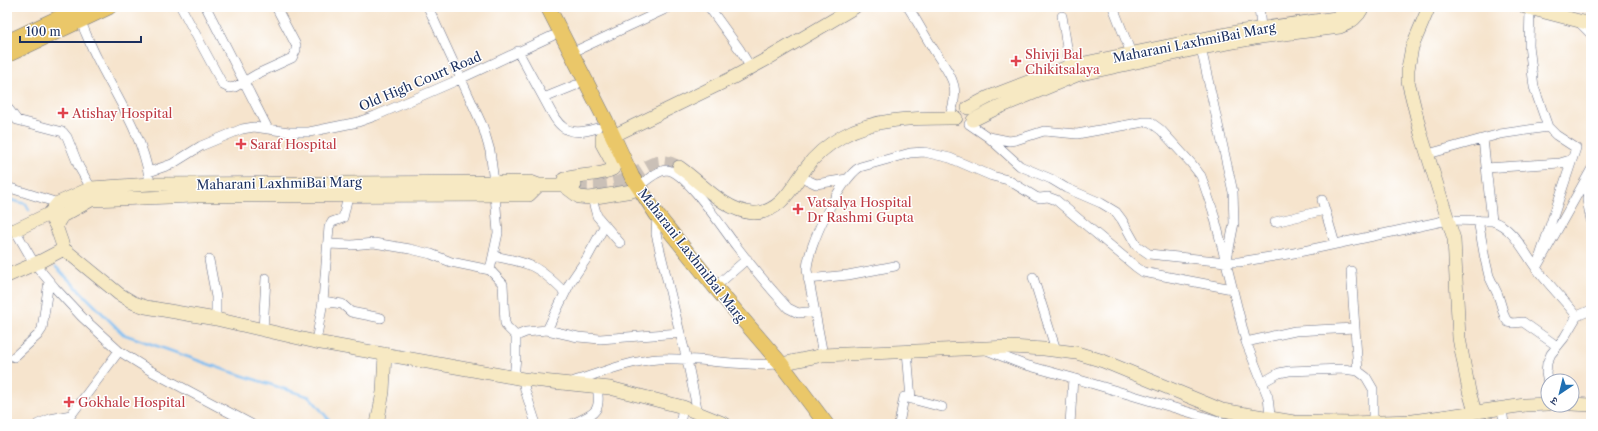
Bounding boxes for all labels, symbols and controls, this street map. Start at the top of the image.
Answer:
scale bar [20,18,141,44]
street label: Maharani LaxhmiBai Marg [1111,18,1277,66]
text: 100 m [26,24,61,39]
place label: Shivji Bal Chikitsalaya [1025,46,1100,77]
street label: Old High Court Road [356,48,484,114]
marker: Shivji Bal Chikitsalaya [1010,55,1022,67]
place label: Atishay Hospital [71,105,173,121]
marker: Atishay Hospital [57,107,69,119]
place label: Saraf Hospital [250,136,337,152]
marker: Saraf Hospital [235,138,247,150]
street label: Maharani LaxhmiBai Marg [196,174,362,192]
street label: Maharani LaxhmiBai Marg [635,185,749,325]
place label: Vatsalya Hospital Dr Rashmi Gupta [806,194,914,225]
marker: Vatsalya Hospital Dr Rashmi Gupta [792,203,804,215]
north arrow [1540,373,1580,413]
text: उ [1547,393,1561,409]
place label: Gokhale Hospital [78,394,185,410]
marker: Gokhale Hospital [63,396,75,408]

